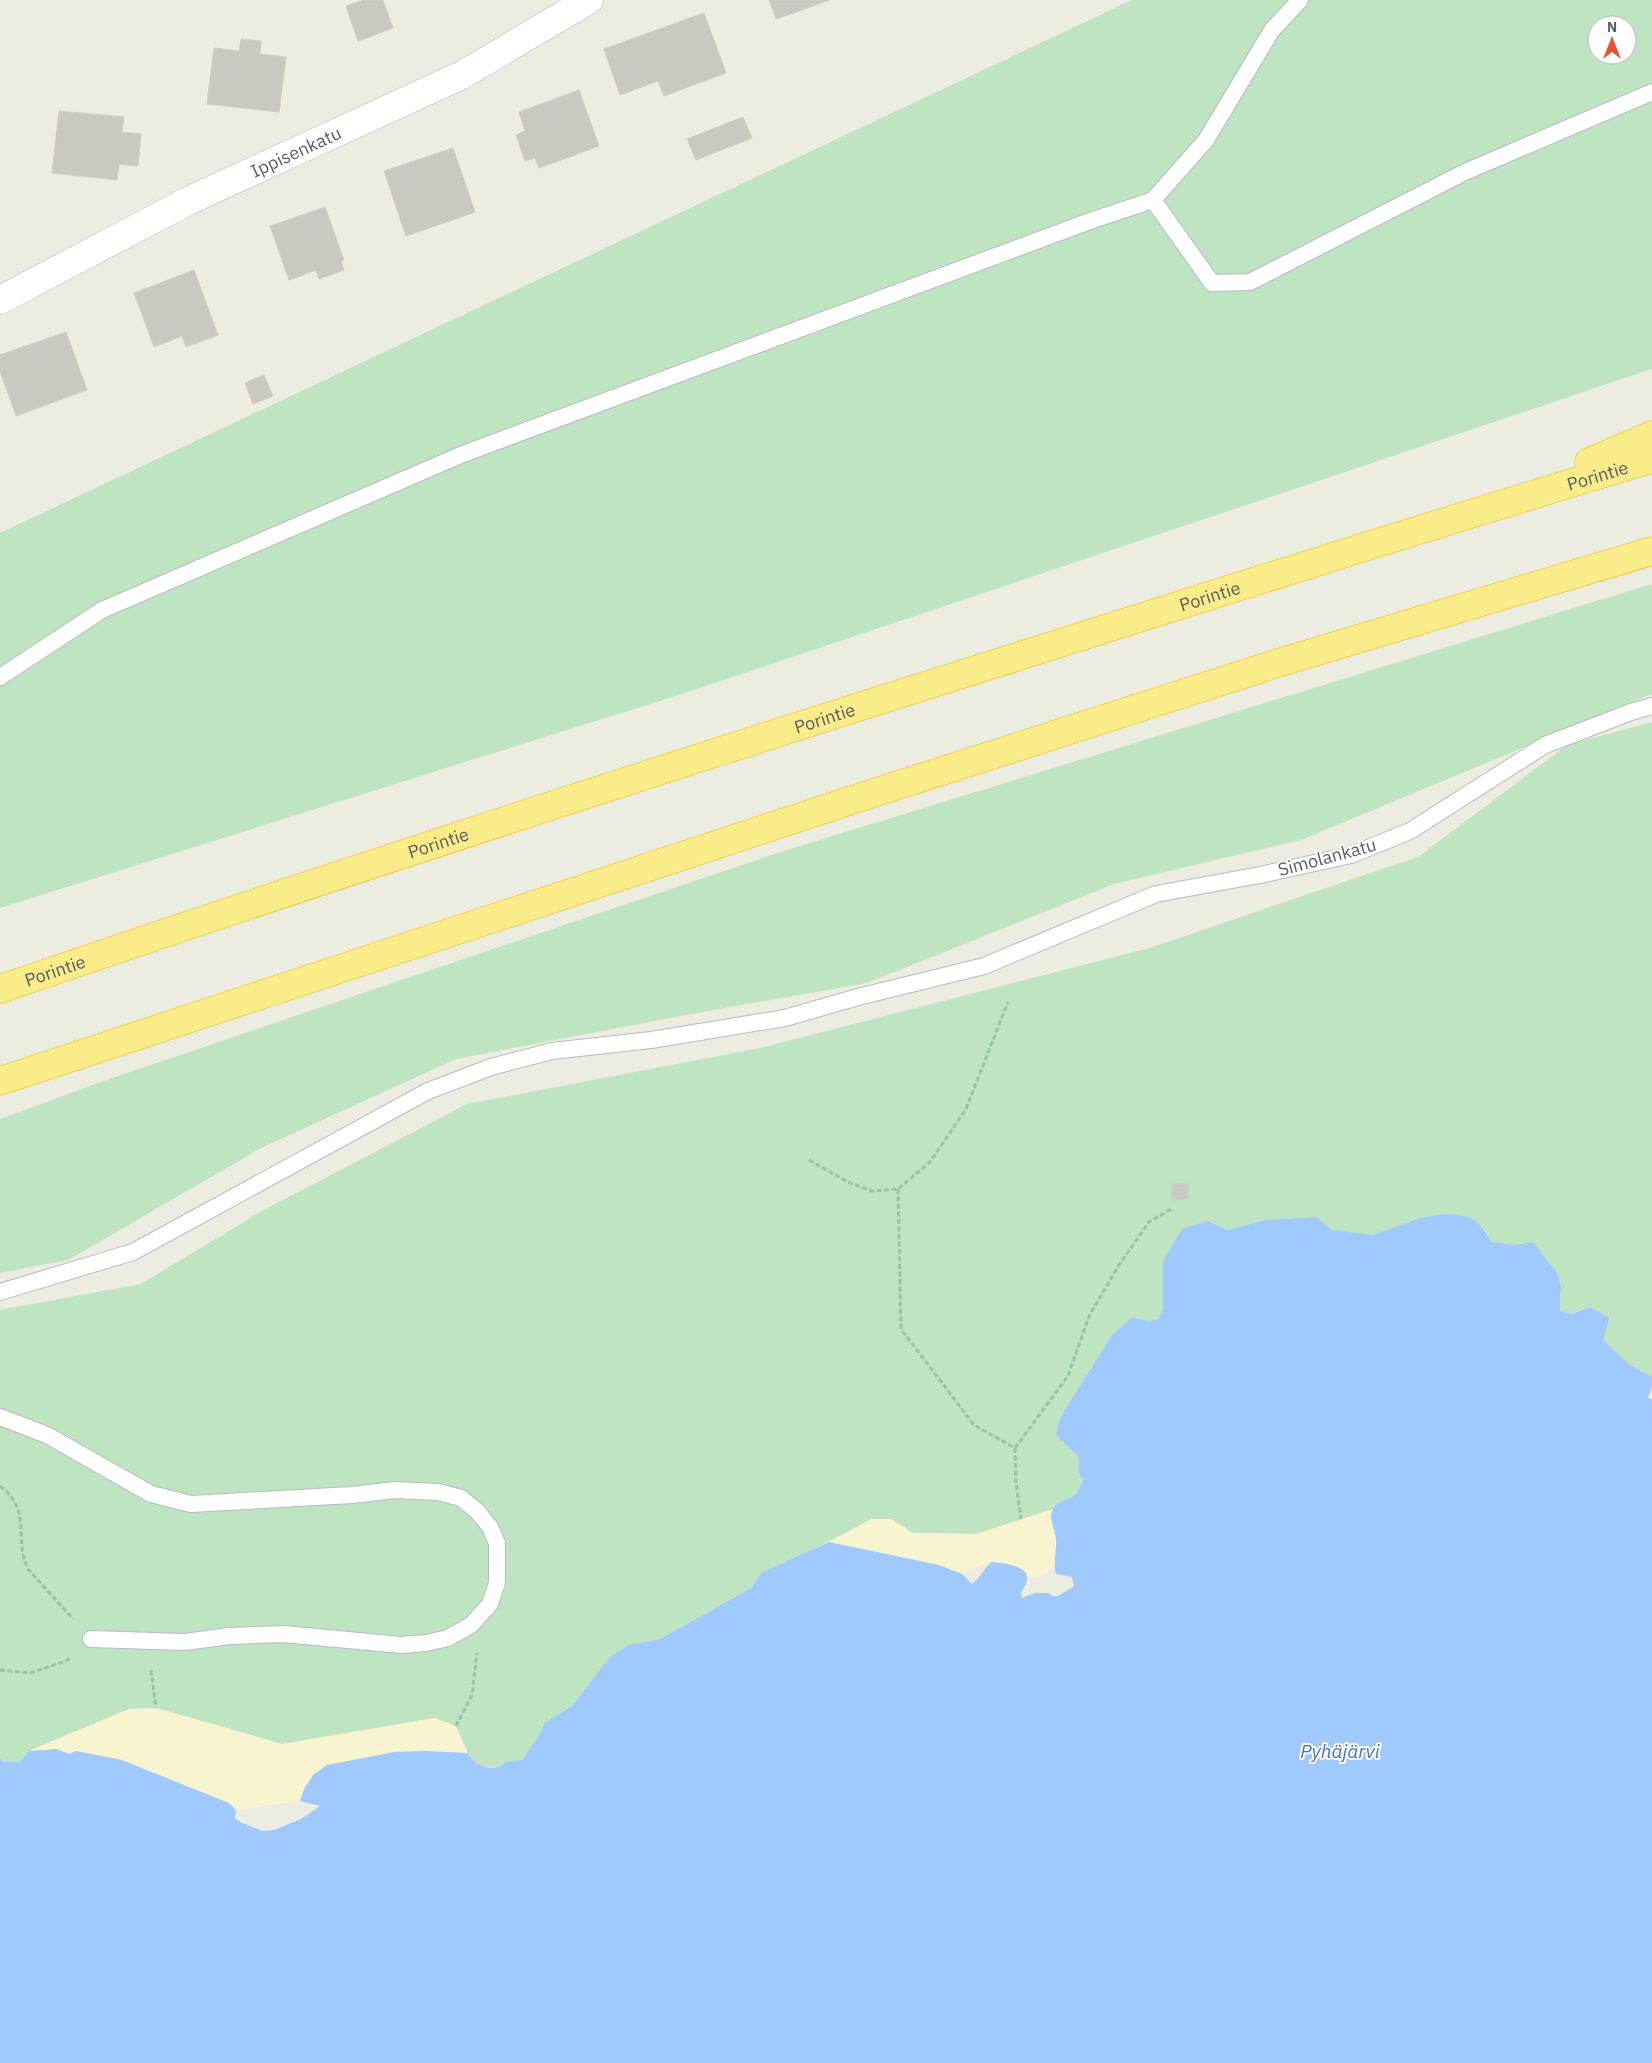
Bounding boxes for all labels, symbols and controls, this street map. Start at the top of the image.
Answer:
north arrow [1587,15,1637,65]
text: N [1607,18,1617,36]
street label: Ippisenkatu [247,121,345,182]
street label: Porintie [1564,455,1631,495]
street label: Porintie [1176,575,1243,616]
street label: Porintie [791,697,858,738]
street label: Porintie [405,822,472,863]
street label: Simolankatu [1275,833,1379,881]
street label: Porintie [21,949,88,991]
water label: Pyhäjärvi [1300,1739,1381,1763]

